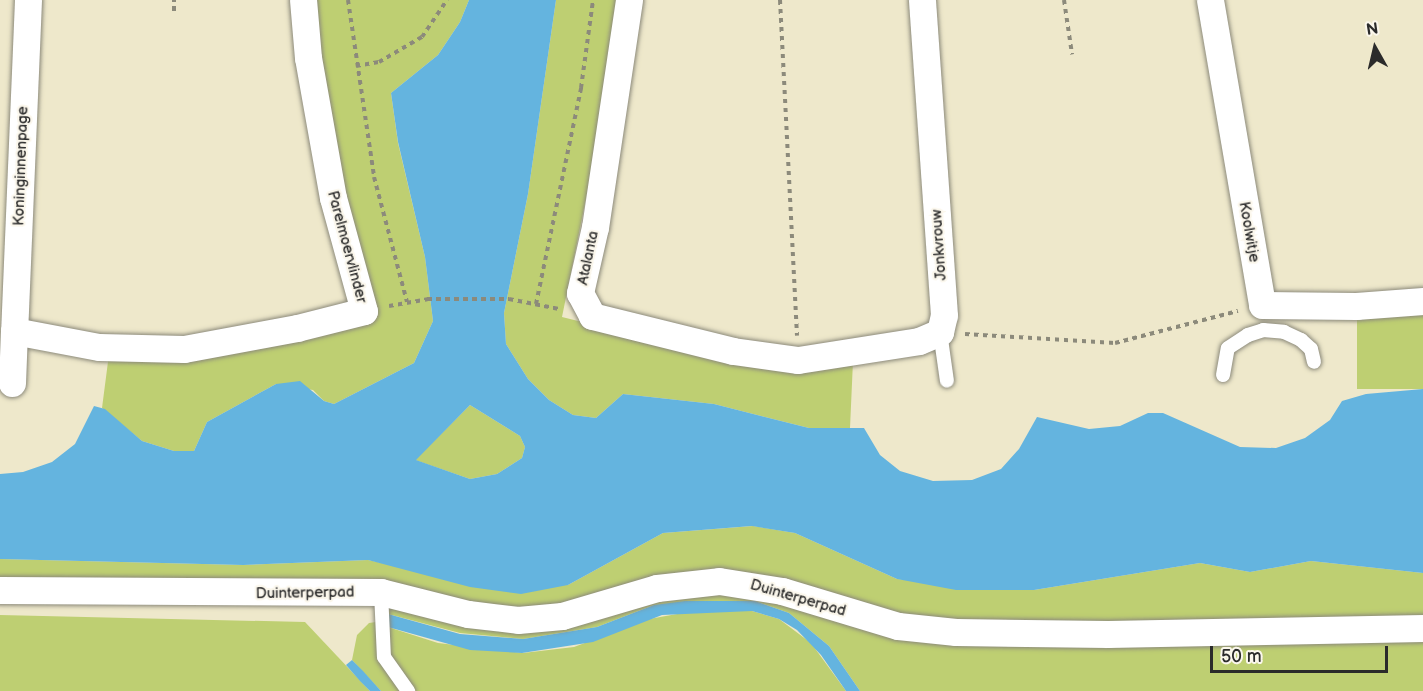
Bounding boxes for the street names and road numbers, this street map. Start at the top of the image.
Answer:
street label: Koninginnenpage [10,106,32,226]
street label: Parelmoervlinder [323,189,371,305]
street label: Koolwitje [1235,200,1263,264]
street label: Jonkvrouw [928,209,950,281]
street label: Atalanta [574,229,602,287]
street label: Duinterperpad [748,576,848,620]
street label: Duinterperpad [256,583,354,603]

